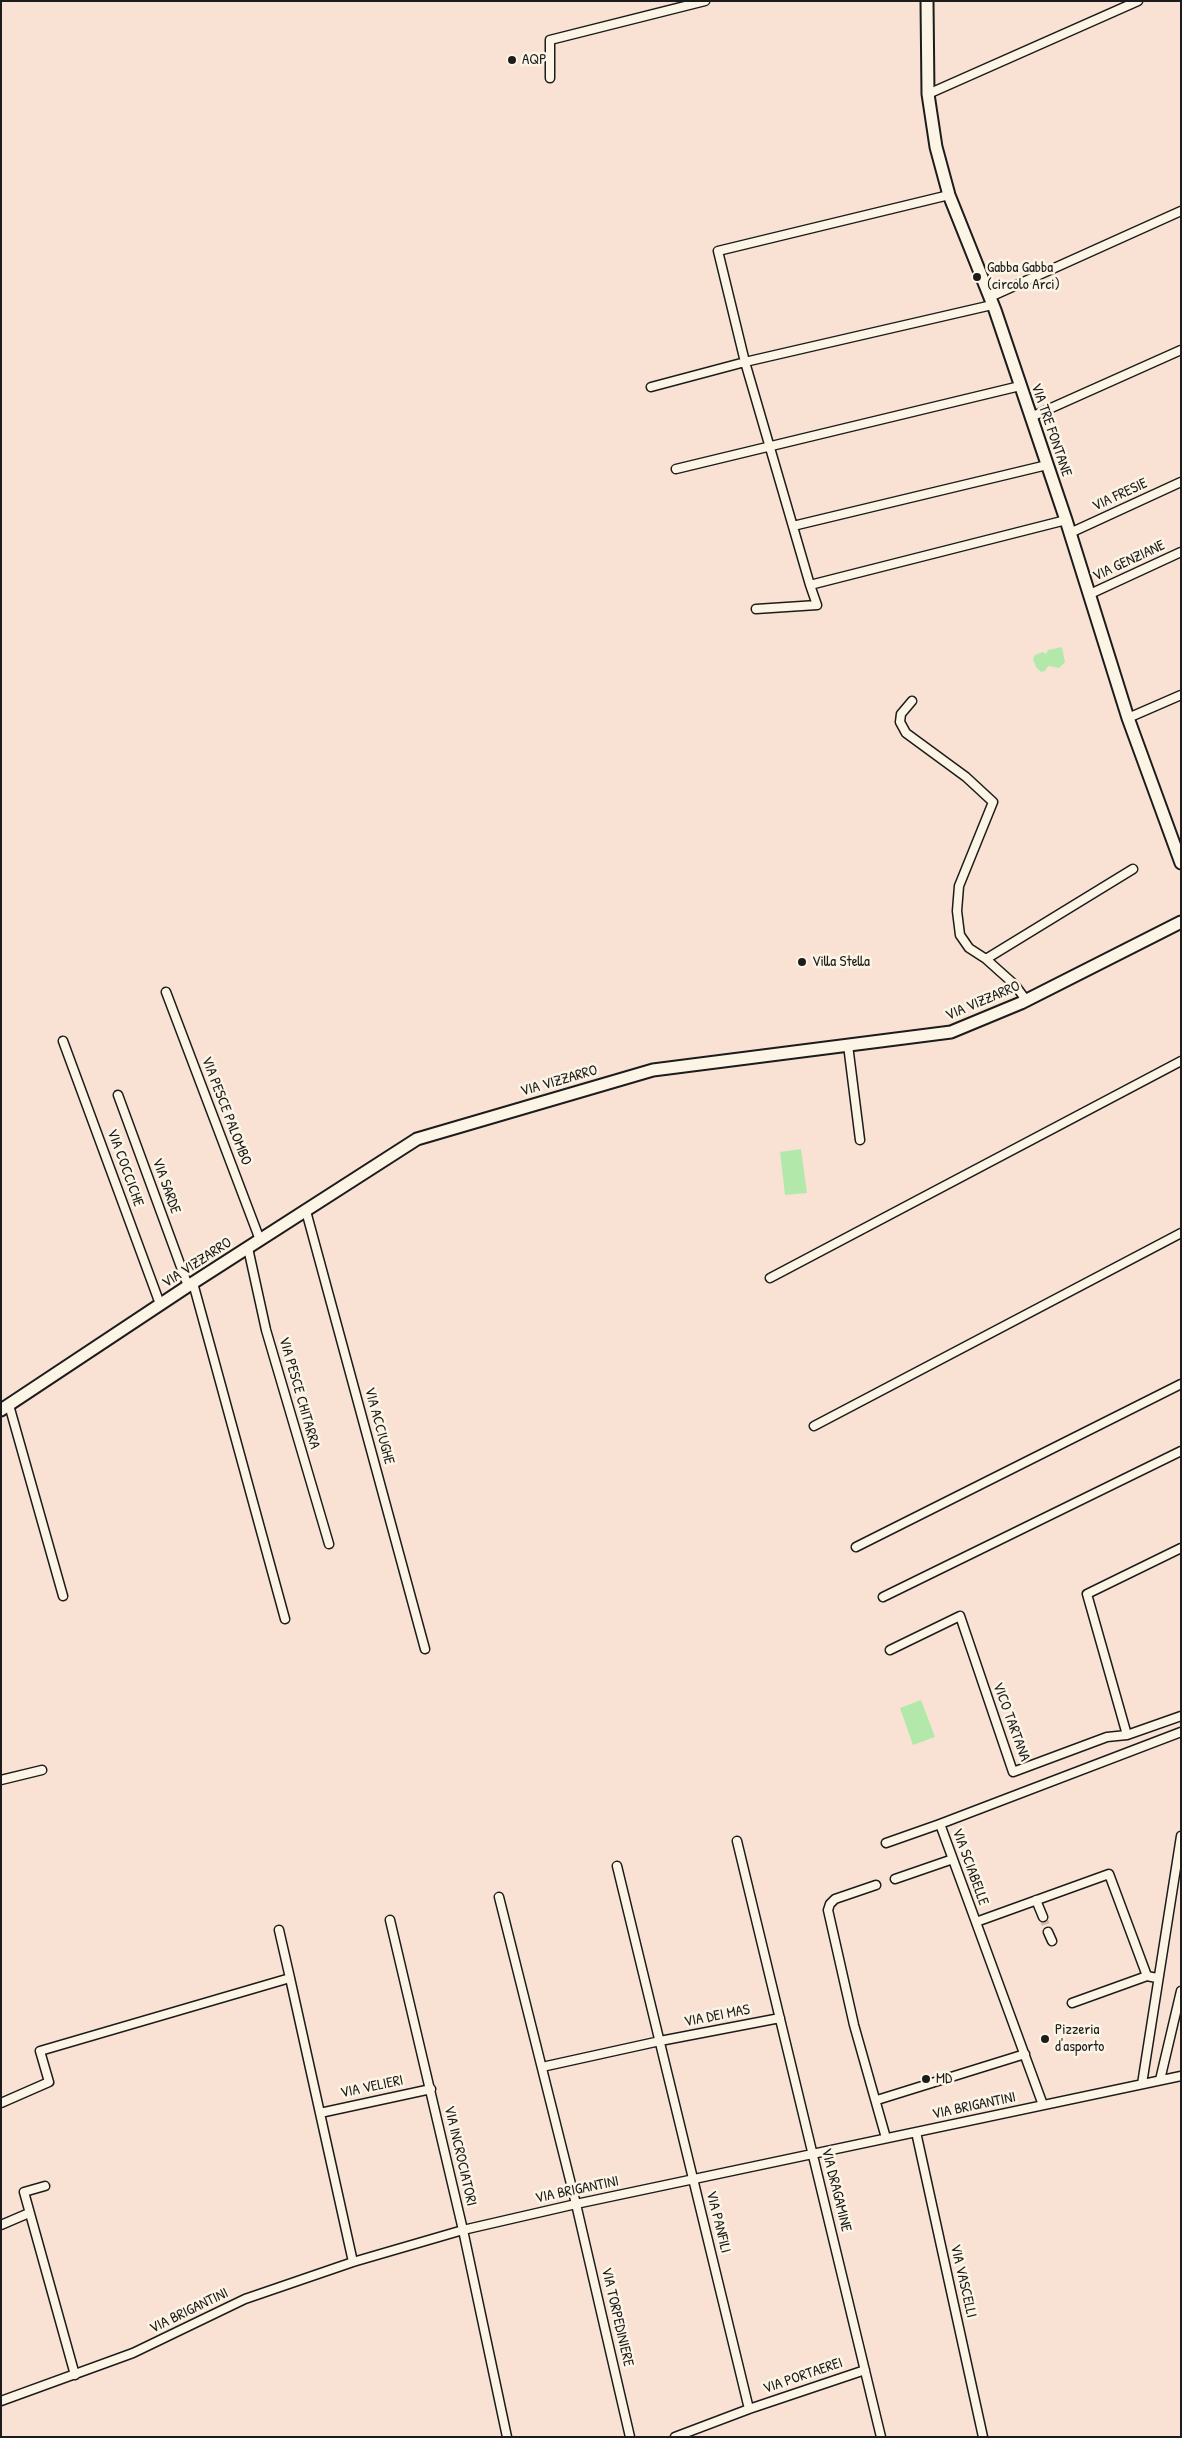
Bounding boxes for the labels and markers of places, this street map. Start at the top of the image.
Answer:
place label: AQP [522,51,546,69]
marker: AQP [506,54,518,66]
place label: Gabba Gabba (circolo Arci) [987,259,1060,294]
marker: Gabba Gabba (circolo Arci) [971,271,983,283]
place label: Villa Stella [812,953,870,971]
marker: Villa Stella [796,956,808,968]
place label: Pizzeria d'asporto [1055,2021,1104,2056]
marker: Pizzeria d'asporto [1039,2033,1051,2045]
place label: MD [936,2070,952,2088]
marker: MD [920,2073,932,2085]

